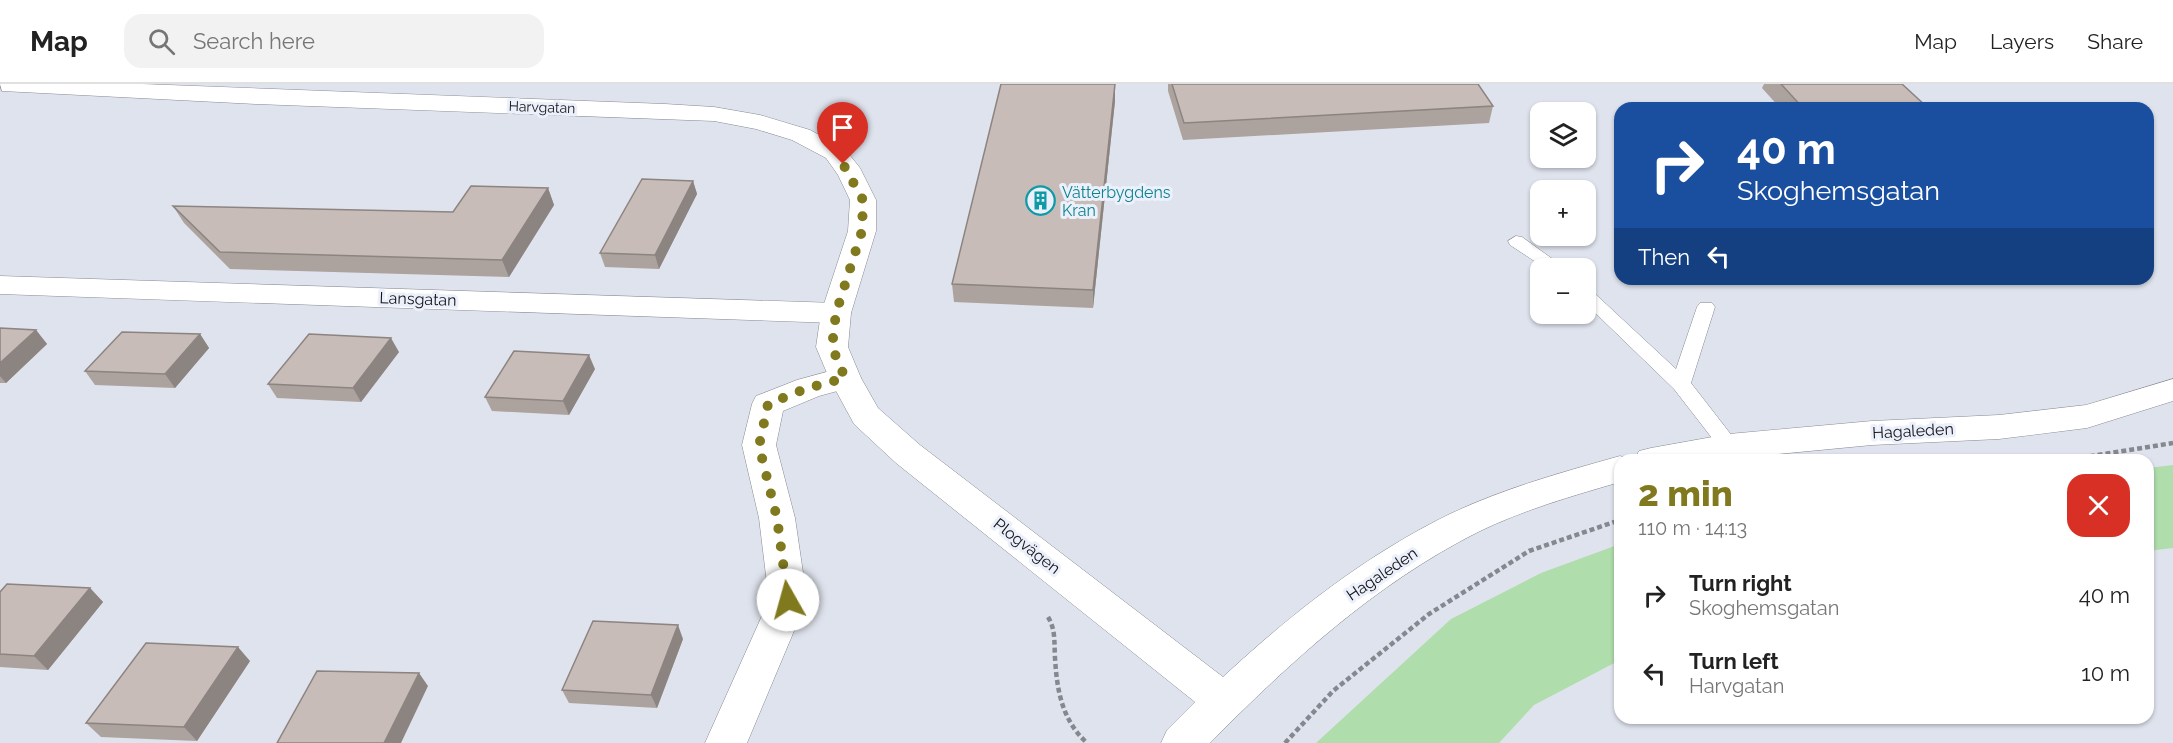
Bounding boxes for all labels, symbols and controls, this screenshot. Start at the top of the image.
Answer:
search box [124,14,544,68]
text: Map [30,25,88,58]
icon: search [145,25,178,58]
text: Search here [193,28,315,54]
text: Map [1914,29,1957,54]
text: Layers [1990,29,2054,54]
text: Share [2087,29,2143,54]
street label: Harvgatan [508,98,576,116]
pin [817,102,868,164]
map controls [1530,102,1596,324]
button: layers [1530,102,1596,168]
icon: arrive [826,111,859,144]
text: 40 m [1737,125,1836,174]
icon: right [1638,126,1716,204]
text: Skoghemsgatan [1737,175,1940,206]
button: + [1530,180,1596,246]
place label: Vätterbygdens Kran [1062,183,1171,220]
building icon: Vätterbygdens Kran [1025,185,1057,217]
icon: left [1702,240,1735,273]
text: Then [1638,244,1690,270]
button: − [1530,258,1596,324]
street label: Lansgatan [379,288,457,310]
street label: Hagaleden [1872,419,1954,443]
text: 2 min [1638,472,1733,514]
button: close [2067,474,2130,537]
street label: Plogvägen [990,514,1064,578]
text: 110 m · 14:13 [1638,516,1747,540]
street label: Hagaleden [1343,543,1421,605]
position arrow [756,568,820,632]
text: Turn right [1689,570,1792,596]
icon: right [1638,579,1671,612]
text: 40 m [2079,582,2130,608]
text: Skoghemsgatan [1689,596,1839,620]
text: Turn left [1689,648,1779,674]
icon: left [1638,657,1671,690]
text: 10 m [2081,660,2130,686]
text: Harvgatan [1689,674,1784,698]

